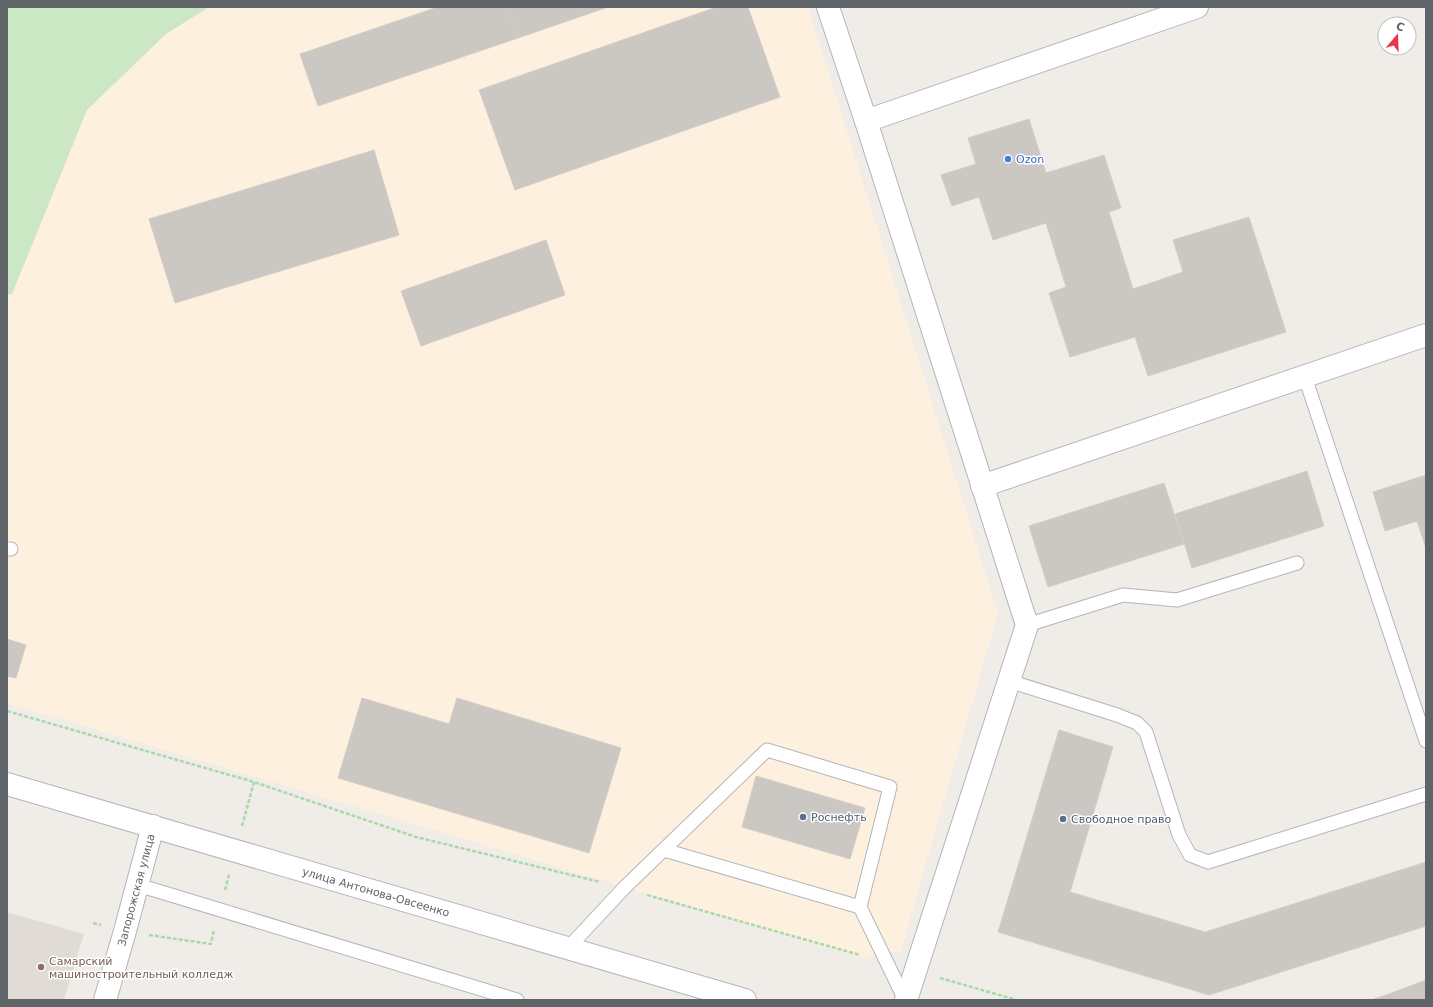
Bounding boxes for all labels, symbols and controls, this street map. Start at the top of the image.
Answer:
north arrow [1377,16,1417,56]
text: С [1394,20,1406,34]
place label: Ozon [1016,153,1044,166]
marker: Ozon [1003,154,1013,164]
place label: Роснефть [811,811,867,824]
marker: Роснефть [798,812,808,822]
place label: Свободное право [1071,813,1172,826]
marker: Свободное право [1058,814,1068,824]
street label: Запорожская улица [115,833,158,948]
street label: улица Антонова-Овсеенко [301,865,451,920]
place label: Самарский машиностроительный колледж [49,955,234,981]
marker: Самарский машиностроительный колледж [36,962,46,972]

